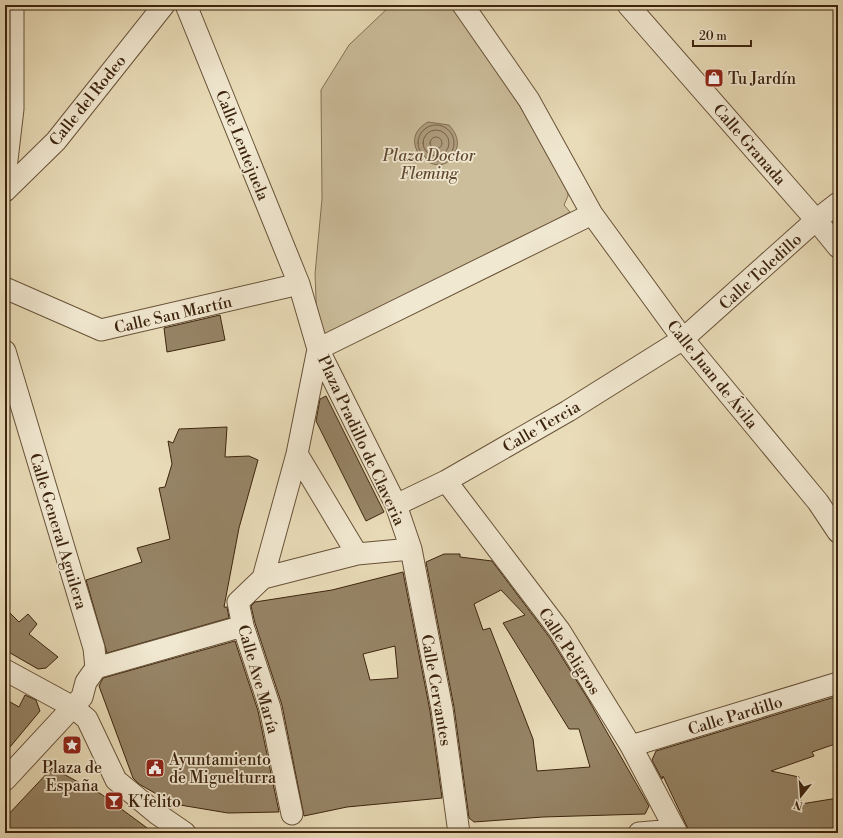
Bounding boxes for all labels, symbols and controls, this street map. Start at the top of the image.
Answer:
scale bar [693,22,751,48]
text: 20 m [699,29,727,44]
street label: Calle del Rodeo [45,51,131,150]
shop icon: Tu Jardín [703,67,725,89]
place label: Tu Jardín [728,69,796,89]
street label: Calle Lentejuela [211,87,274,204]
street label: Calle Granada [708,100,791,190]
park label: Plaza Doctor Fleming [382,146,477,184]
street label: Calle Toledillo [715,229,806,314]
street label: Calle San Martín [112,292,234,338]
street label: Calle Juan de Ávila [662,315,764,434]
street label: Plaza Pradillo de Claveria [313,352,410,529]
street label: Calle Tercia [499,396,585,457]
street label: Calle General Aguilera [25,451,92,613]
street label: Calle Peligros [534,604,605,699]
street label: Calle Ave María [233,623,283,737]
street label: Calle Cervantes [416,633,456,747]
street label: Calle Pardillo [686,692,785,740]
place icon: Plaza de España [61,734,83,756]
place label: Ayuntamiento de Miguelturra [168,750,277,788]
public building icon: Ayuntamiento de Miguelturra [144,757,166,779]
place label: Plaza de España [42,758,102,796]
north arrow [781,776,821,816]
bar icon: K'felito [103,790,125,812]
place label: K'felito [128,792,181,812]
text: N [792,797,805,813]

